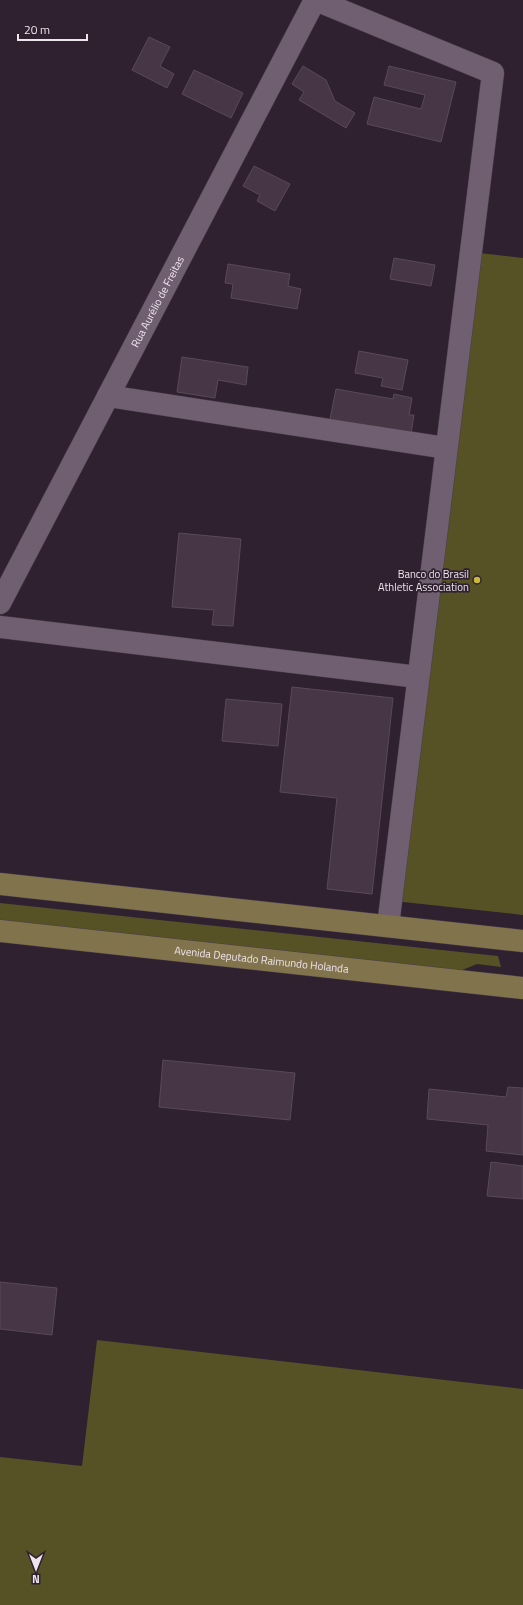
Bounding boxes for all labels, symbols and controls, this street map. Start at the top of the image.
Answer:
scale bar [18,16,87,42]
text: 20 m [24,20,50,39]
street label: Rua Aurélio de Freitas [127,253,188,350]
place label: Banco do Brasil Athletic Association [378,566,469,595]
marker: Banco do Brasil Athletic Association [472,575,482,585]
street label: Avenida Deputado Raimundo Holanda [173,942,350,977]
north arrow [16,1549,56,1589]
text: N [32,1571,40,1587]

